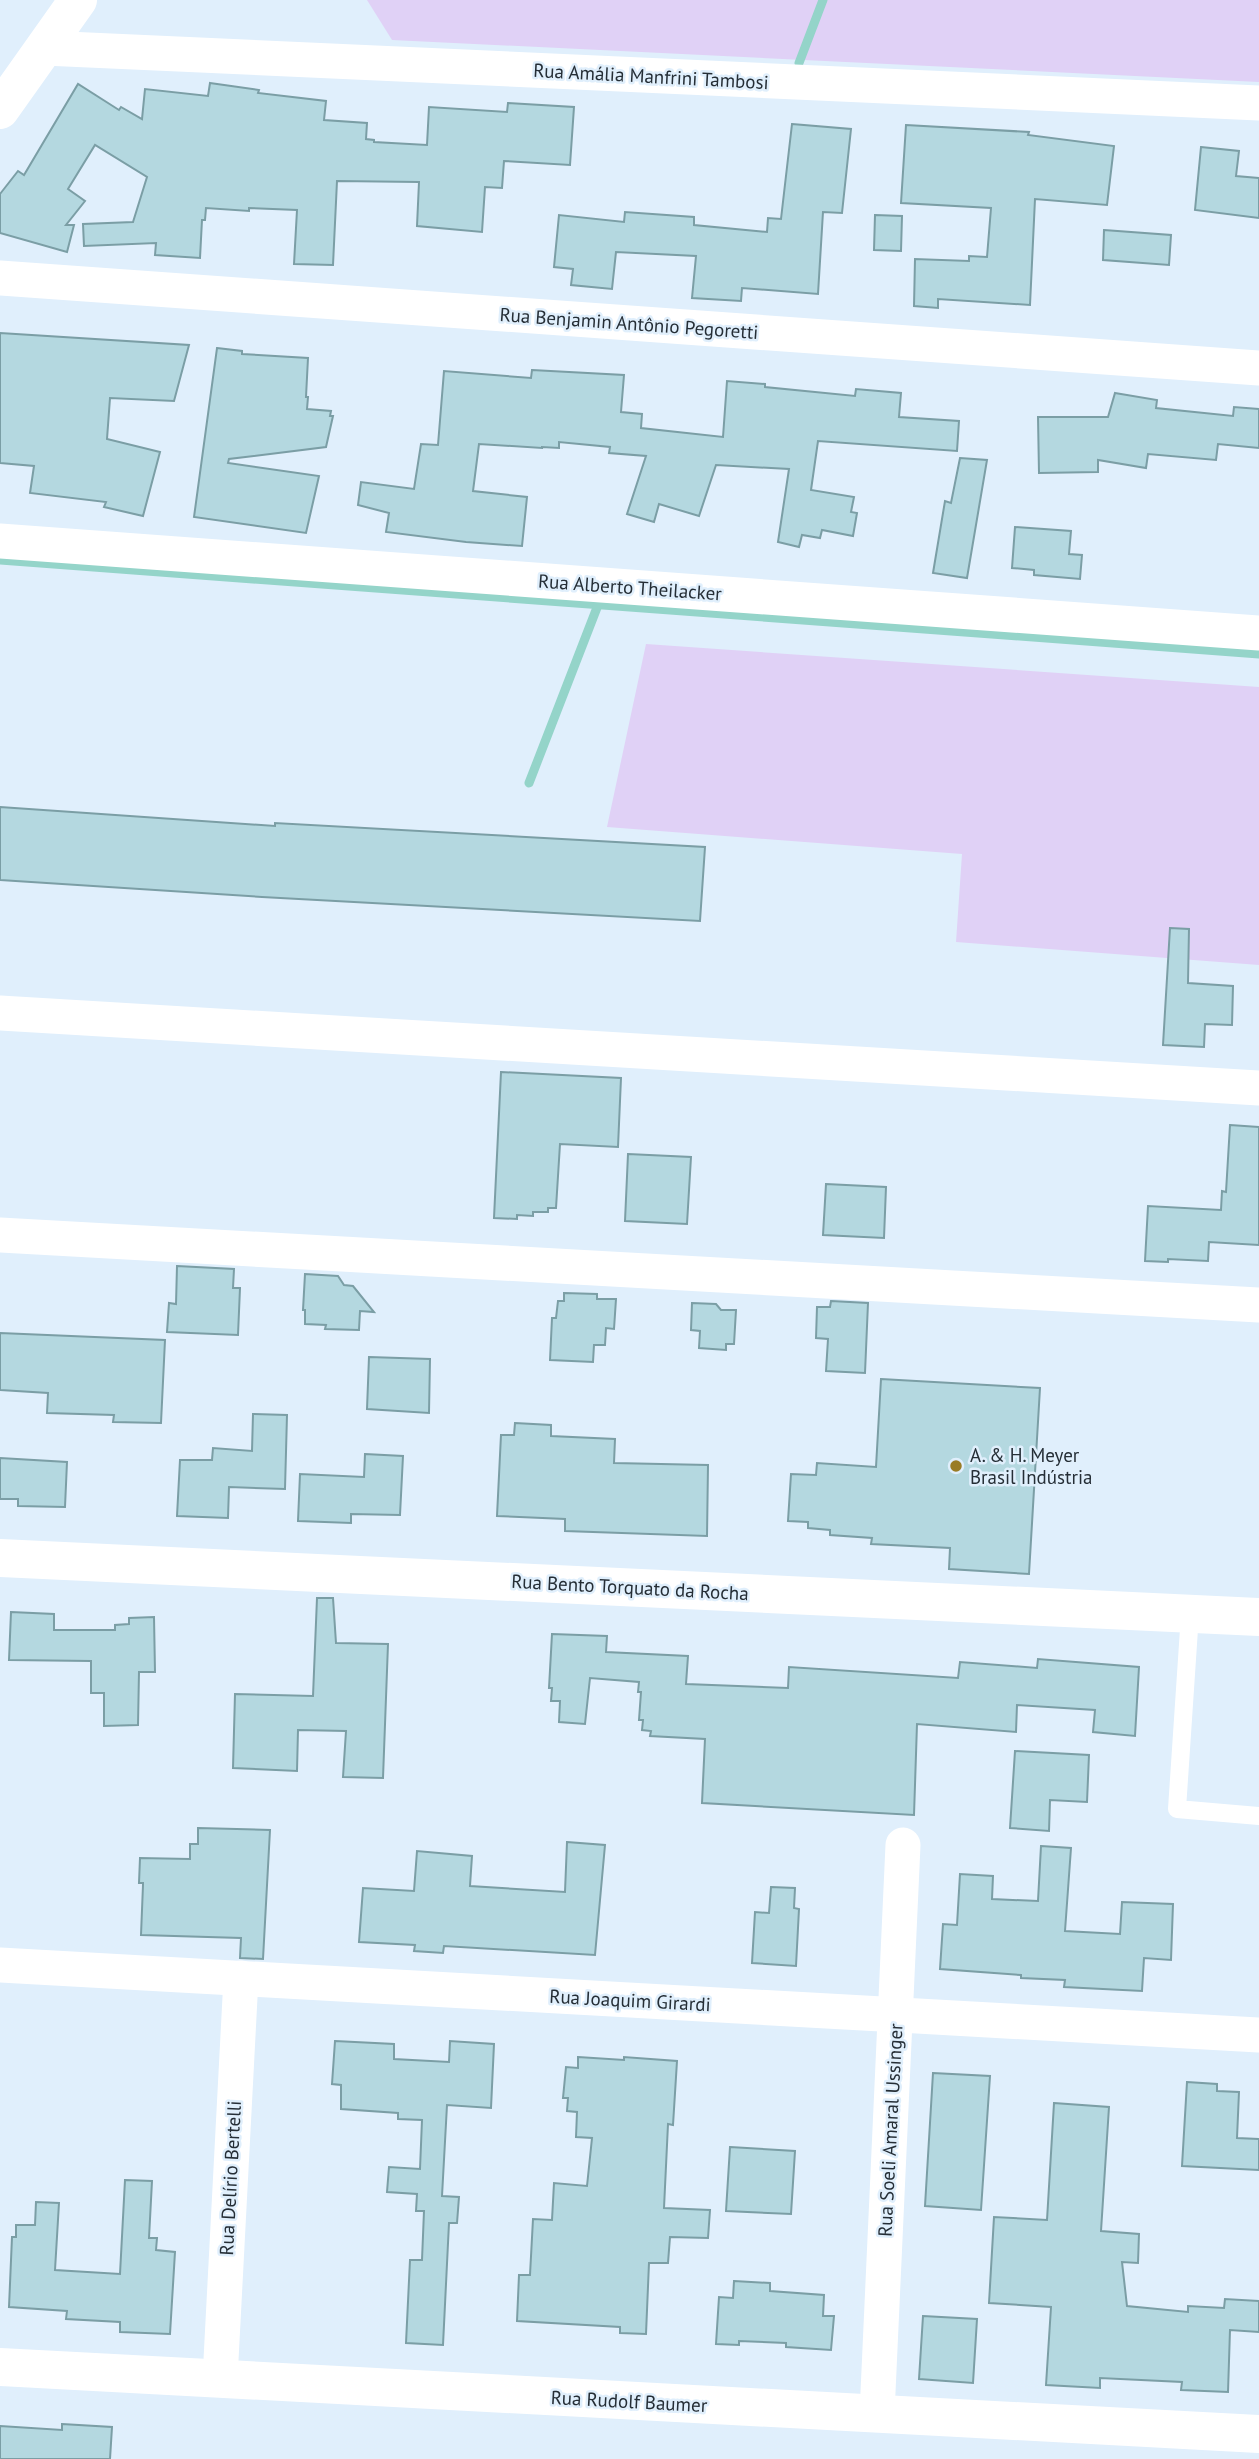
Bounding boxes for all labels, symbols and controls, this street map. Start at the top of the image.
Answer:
street label: Rua Amália Manfrini Tambosi [533,58,769,94]
street label: Rua Benjamin Antônio Pegoretti [499,302,759,344]
street label: Rua Alberto Theilacker [537,569,723,605]
place label: A. & H. Meyer Brasil Indústria [970,1443,1093,1489]
marker: A. & H. Meyer Brasil Indústria [948,1458,964,1474]
street label: Rua Bento Torquato da Rocha [511,1569,749,1605]
street label: Rua Joaquim Girardi [549,1984,711,2016]
street label: Rua Soeli Amaral Ussinger [872,2022,908,2237]
street label: Rua Delírio Bertelli [214,2100,246,2256]
street label: Rua Rudolf Baumer [550,2385,708,2417]

